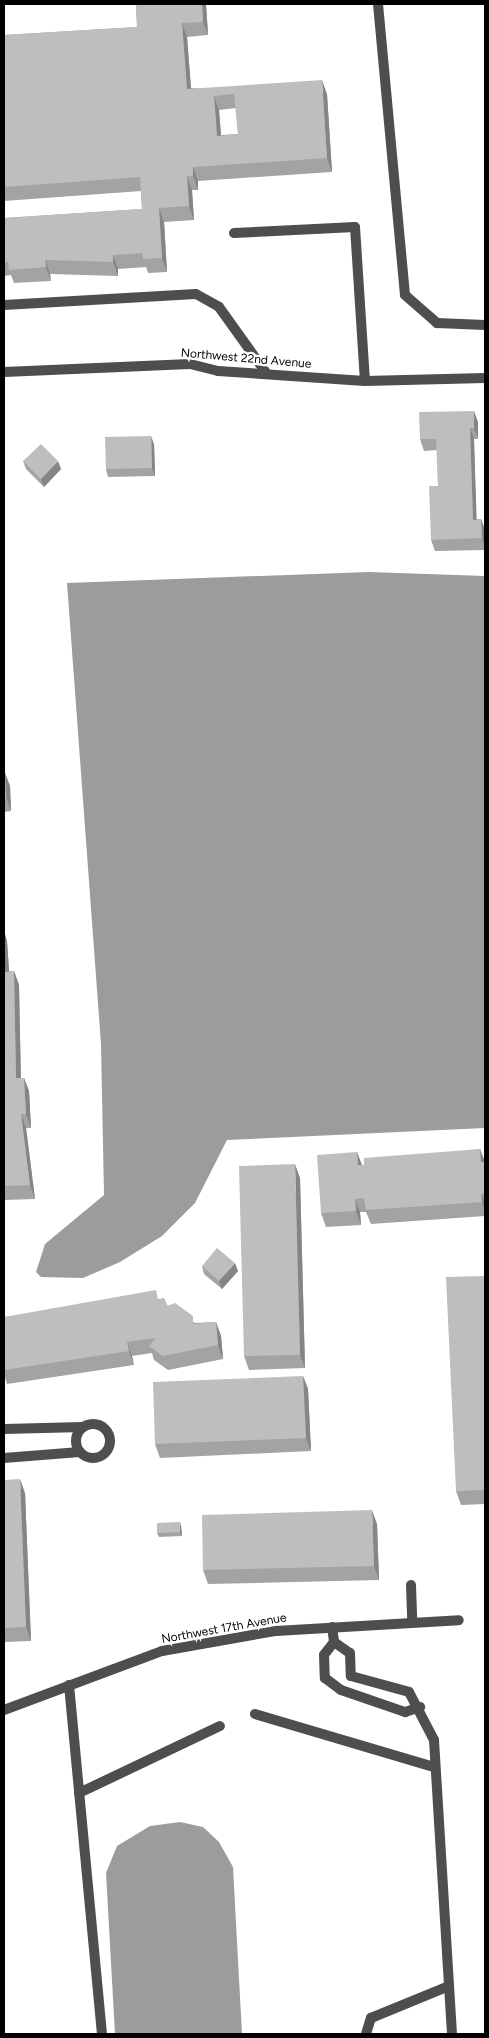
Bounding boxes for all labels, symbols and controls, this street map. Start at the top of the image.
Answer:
street label: Northwest 22nd Avenue [180,346,312,372]
street label: Northwest 17th Avenue [160,1611,288,1647]

